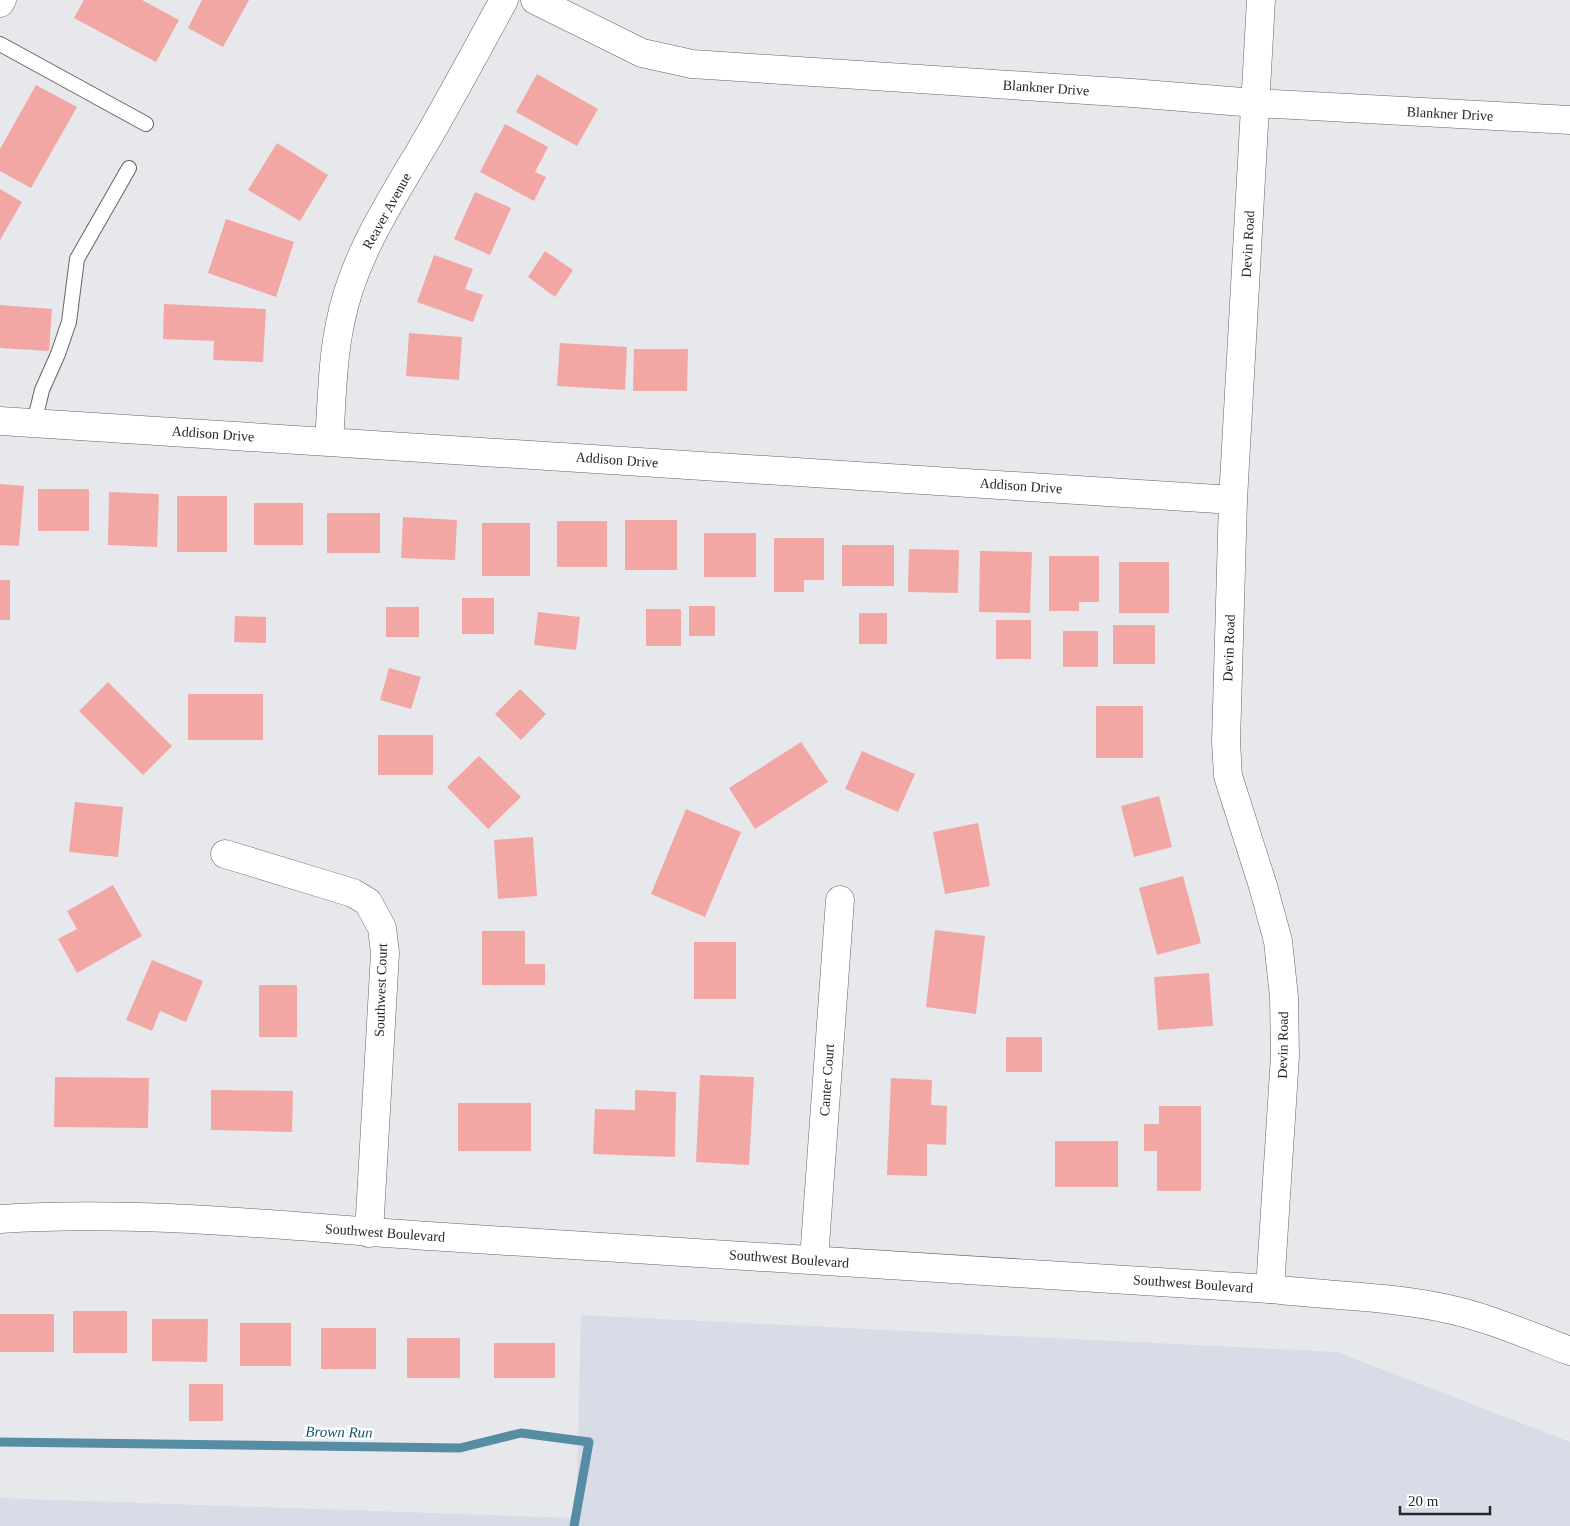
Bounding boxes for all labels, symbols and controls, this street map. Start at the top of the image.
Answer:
street label: Blankner Drive [1002,77,1090,99]
street label: Blankner Drive [1406,104,1494,124]
street label: Reaver Avenue [360,170,414,252]
street label: Devin Road [1239,210,1257,278]
street label: Addison Drive [171,424,255,444]
street label: Addison Drive [575,450,659,470]
street label: Addison Drive [979,476,1063,496]
street label: Devin Road [1220,614,1238,682]
street label: Southwest Court [372,943,390,1037]
street label: Devin Road [1275,1011,1291,1079]
street label: Canter Court [817,1043,837,1117]
street label: Southwest Boulevard [325,1221,445,1245]
street label: Southwest Boulevard [729,1247,849,1271]
street label: Southwest Boulevard [1133,1272,1253,1296]
water label: Brown Run [305,1423,373,1441]
scale bar [1400,1484,1490,1516]
text: 20 m [1408,1493,1439,1509]

